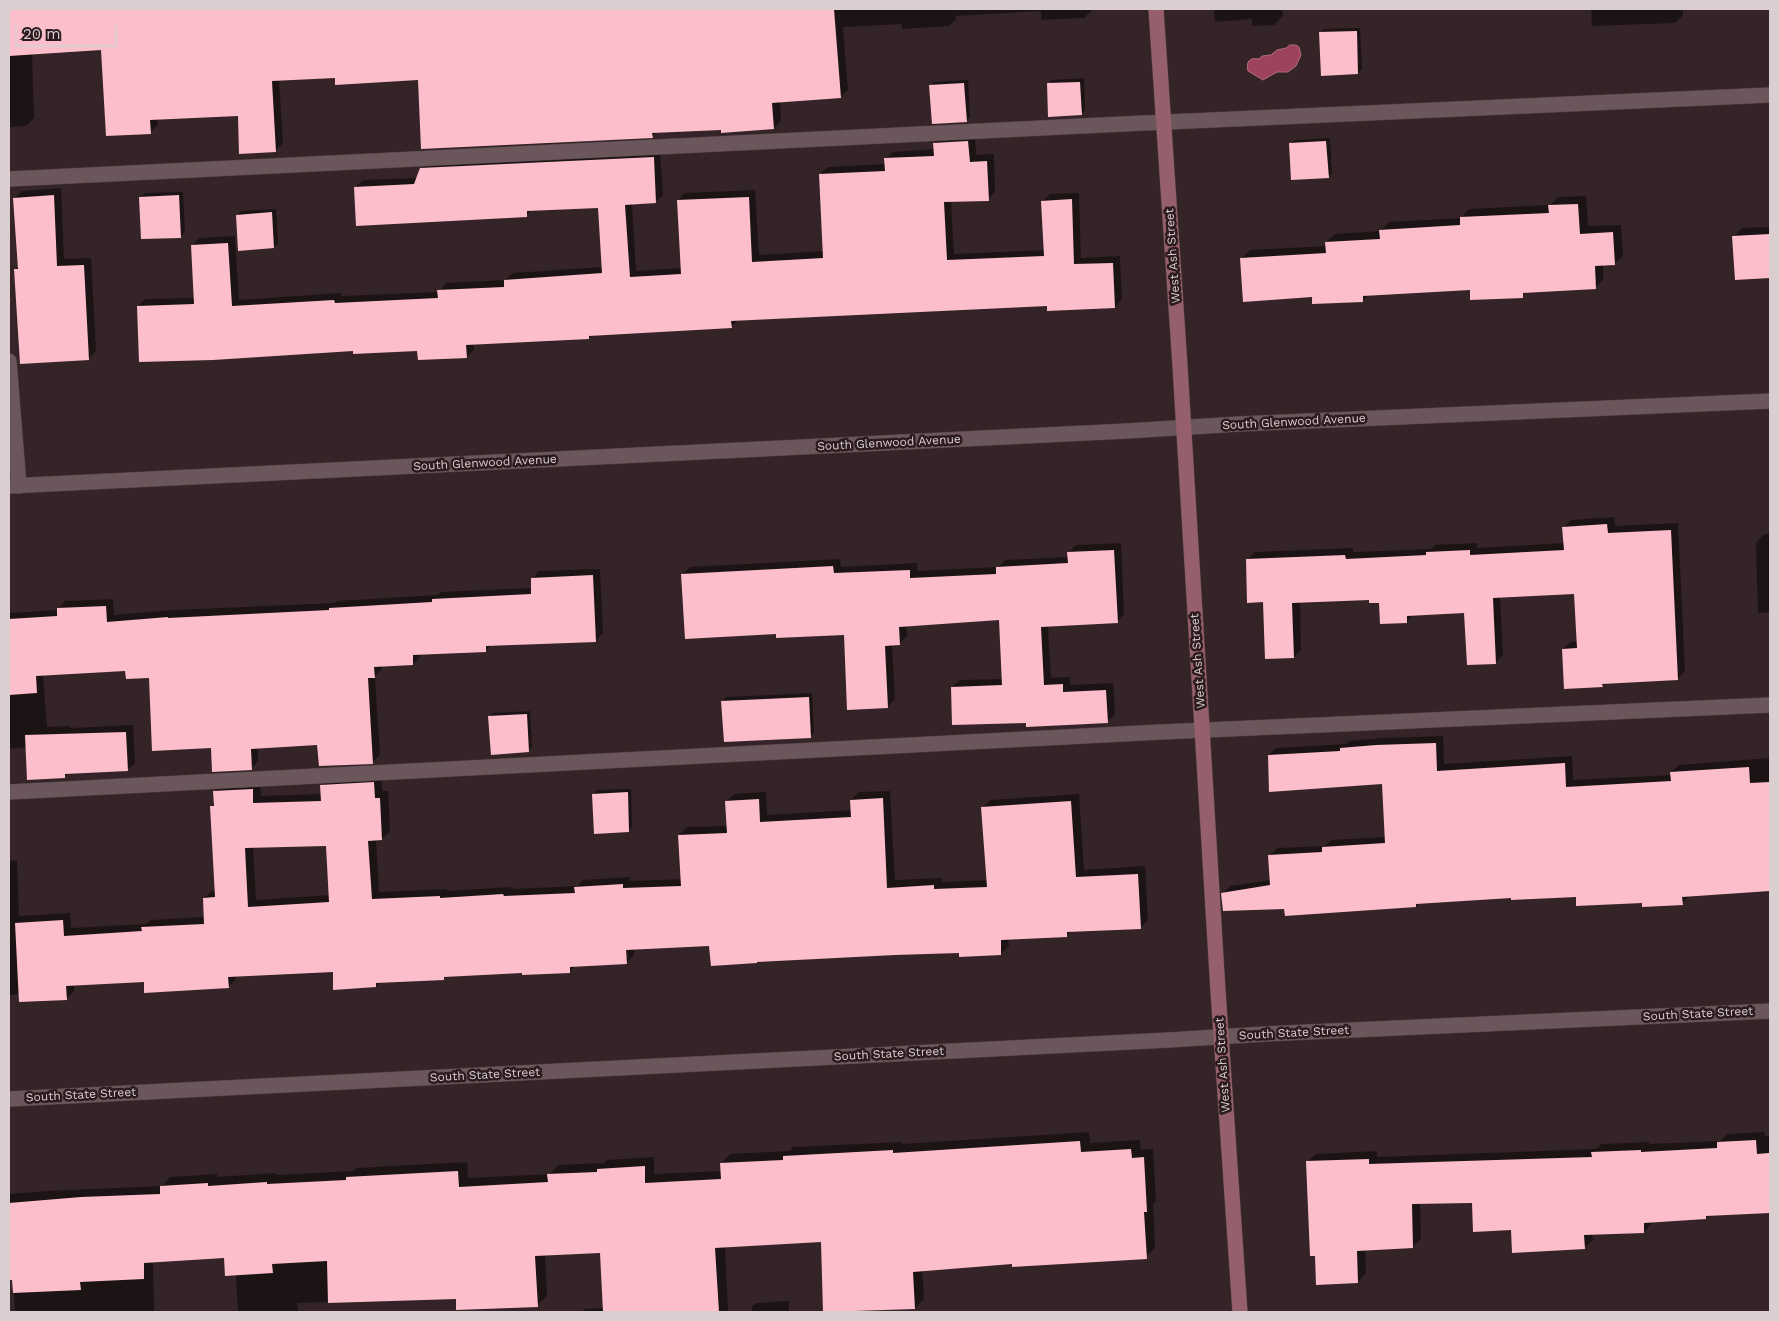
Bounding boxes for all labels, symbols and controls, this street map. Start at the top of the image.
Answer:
scale bar [18,15,120,47]
text: 20 m [23,25,61,43]
street label: West Ash Street [1162,208,1184,304]
street label: South Glenwood Avenue [1222,411,1366,433]
street label: South Glenwood Avenue [817,432,961,454]
street label: South Glenwood Avenue [413,452,557,474]
street label: West Ash Street [1187,613,1209,709]
street label: South State Street [1643,1004,1753,1024]
street label: West Ash Street [1212,1017,1234,1113]
street label: South State Street [1239,1023,1349,1043]
street label: South State Street [834,1044,944,1064]
street label: South State Street [430,1065,540,1085]
street label: South State Street [26,1085,136,1105]

